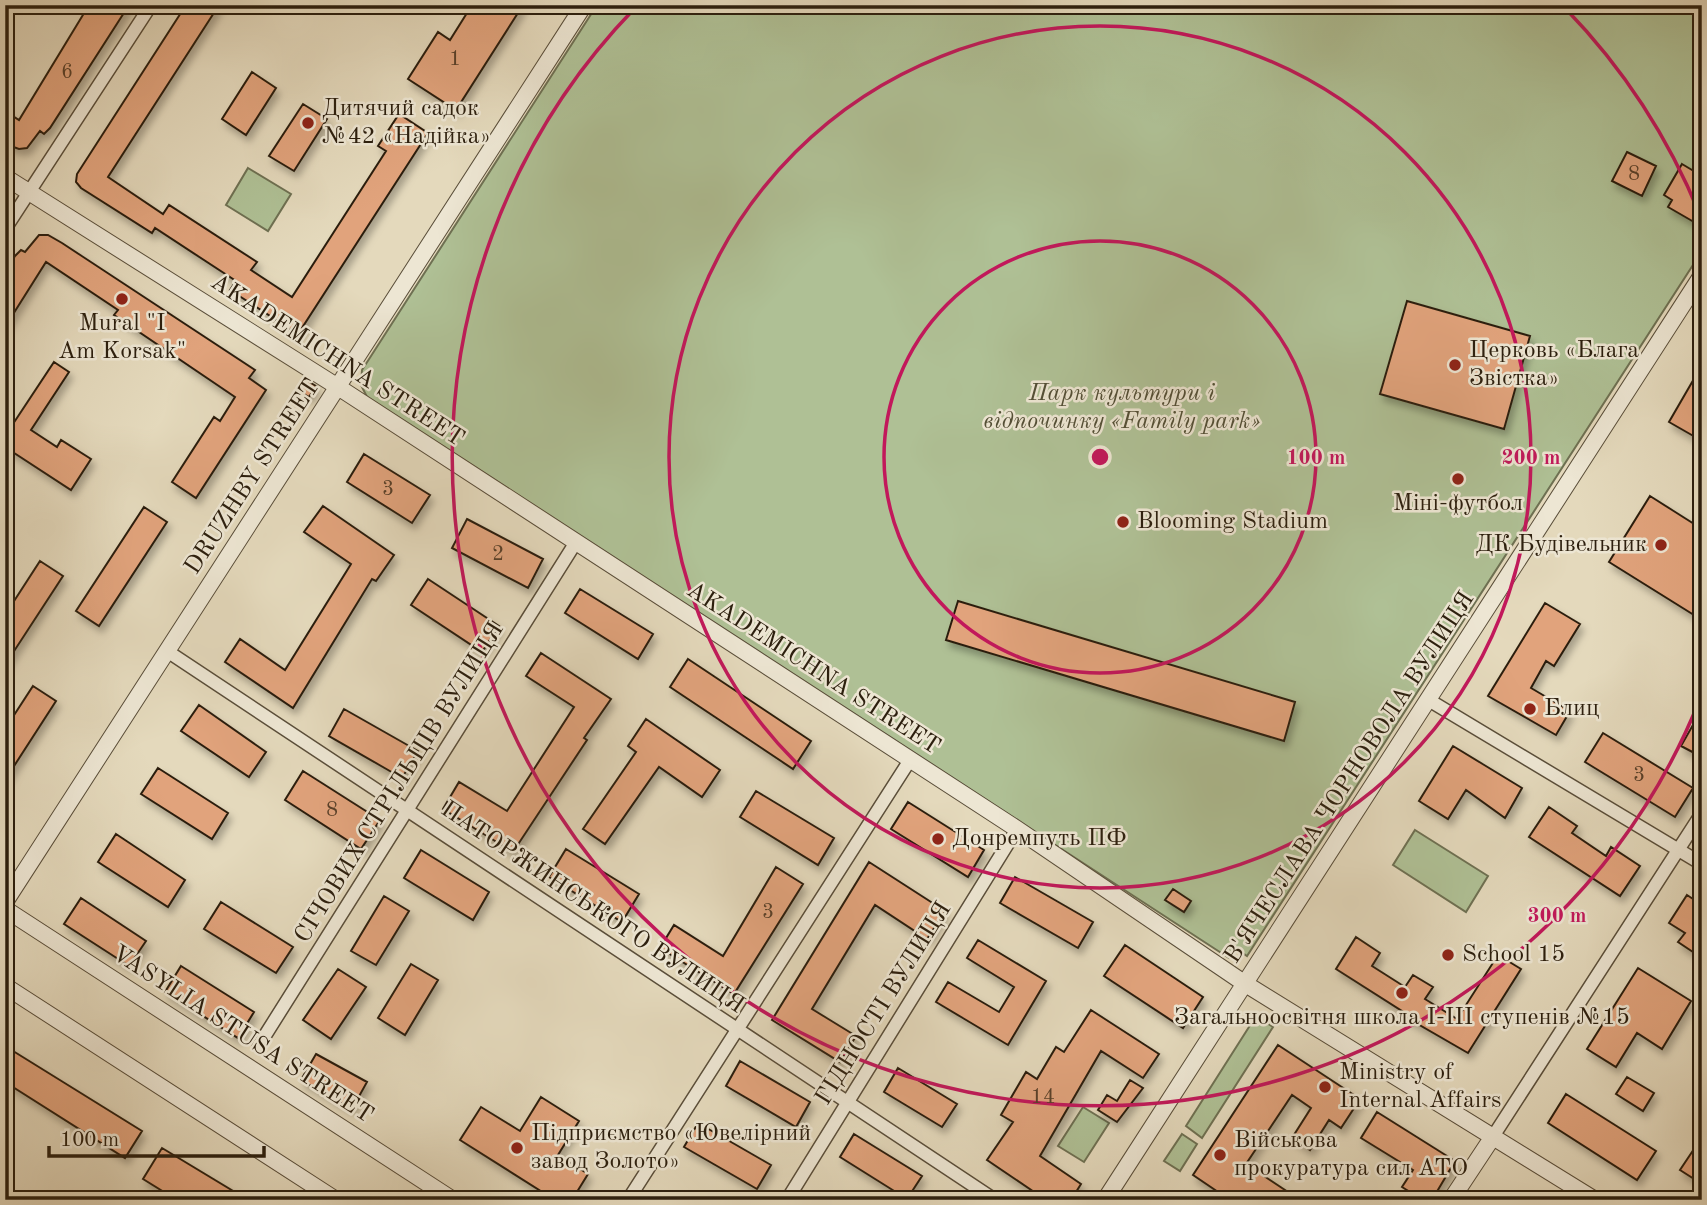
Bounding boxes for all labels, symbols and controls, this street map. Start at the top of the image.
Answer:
house number: 1 [449,49,461,70]
house number: 6 [61,62,73,83]
place label: Дитячий садок №42 «Надійка» [322,97,491,149]
marker: Дитячий садок №42 «Надійка» [300,115,316,131]
house number: 8 [1628,164,1640,185]
street label: AKADEMICHNA STREET [206,270,468,452]
marker: Mural "I Am Korsak" [114,291,130,307]
place label: Mural "I Am Korsak" [58,312,186,364]
place label: Церковь «Блага Звістка» [1469,339,1639,391]
marker: Церковь «Блага Звістка» [1447,357,1463,373]
street label: DRUZHBY STREET [181,375,325,579]
park label: Парк культури і відпочинку «Family park» [983,382,1261,434]
centre of rings [1088,445,1112,469]
text: 100 m [1286,448,1346,469]
text: 200 m [1501,448,1561,469]
marker: Міні-футбол [1450,471,1466,487]
house number: 3 [382,479,394,500]
place label: Міні-футбол [1393,492,1523,516]
place label: Blooming Stadium [1137,510,1328,534]
marker: Blooming Stadium [1115,514,1131,530]
place label: ДК Будівельник [1475,533,1647,557]
marker: ДК Будівельник [1653,537,1669,553]
house number: 2 [492,544,504,565]
street label: AKADEMICHNA STREET [682,578,944,760]
street label: В'ЯЧЕСЛАВА ЧОРНОВОЛА ВУЛИЦЯ [1221,588,1479,968]
street label: СІЧОВИХ СТРІЛЬЦІВ ВУЛИЦЯ [291,619,509,947]
place label: Блиц [1544,697,1599,721]
marker: Блиц [1522,701,1538,717]
house number: 3 [1633,765,1645,786]
street label: ПАТОРЖИНСЬКОГО ВУЛИЦЯ [436,797,748,1019]
house number: 8 [326,800,338,821]
place label: Донремпуть ПФ [952,827,1126,851]
marker: Донремпуть ПФ [930,831,946,847]
street label: ГІДНОСТІ ВУЛИЦЯ [812,898,956,1110]
house number: 3 [762,902,774,923]
text: 300 m [1527,906,1587,927]
street label: VASYLIA STUSA STREET [107,942,377,1128]
place label: School 15 [1462,943,1565,967]
marker: School 15 [1440,947,1456,963]
marker: Загальноосвітня школа І-ІІІ ступенів №15 [1394,985,1410,1001]
place label: Загальноосвітня школа І-ІІІ ступенів №15 [1174,1006,1630,1030]
place label: Ministry of Internal Affairs [1339,1061,1501,1113]
marker: Ministry of Internal Affairs [1317,1079,1333,1095]
house number: 14 [1031,1087,1055,1108]
scale bar [49,1114,264,1158]
place label: Підприємство «Ювелірний завод Золото» [531,1122,811,1174]
place label: Військова прокуратура сил АТО [1234,1129,1468,1181]
text: 100 m [60,1130,119,1151]
marker: Підприємство «Ювелірний завод Золото» [509,1140,525,1156]
marker: Військова прокуратура сил АТО [1212,1147,1228,1163]

